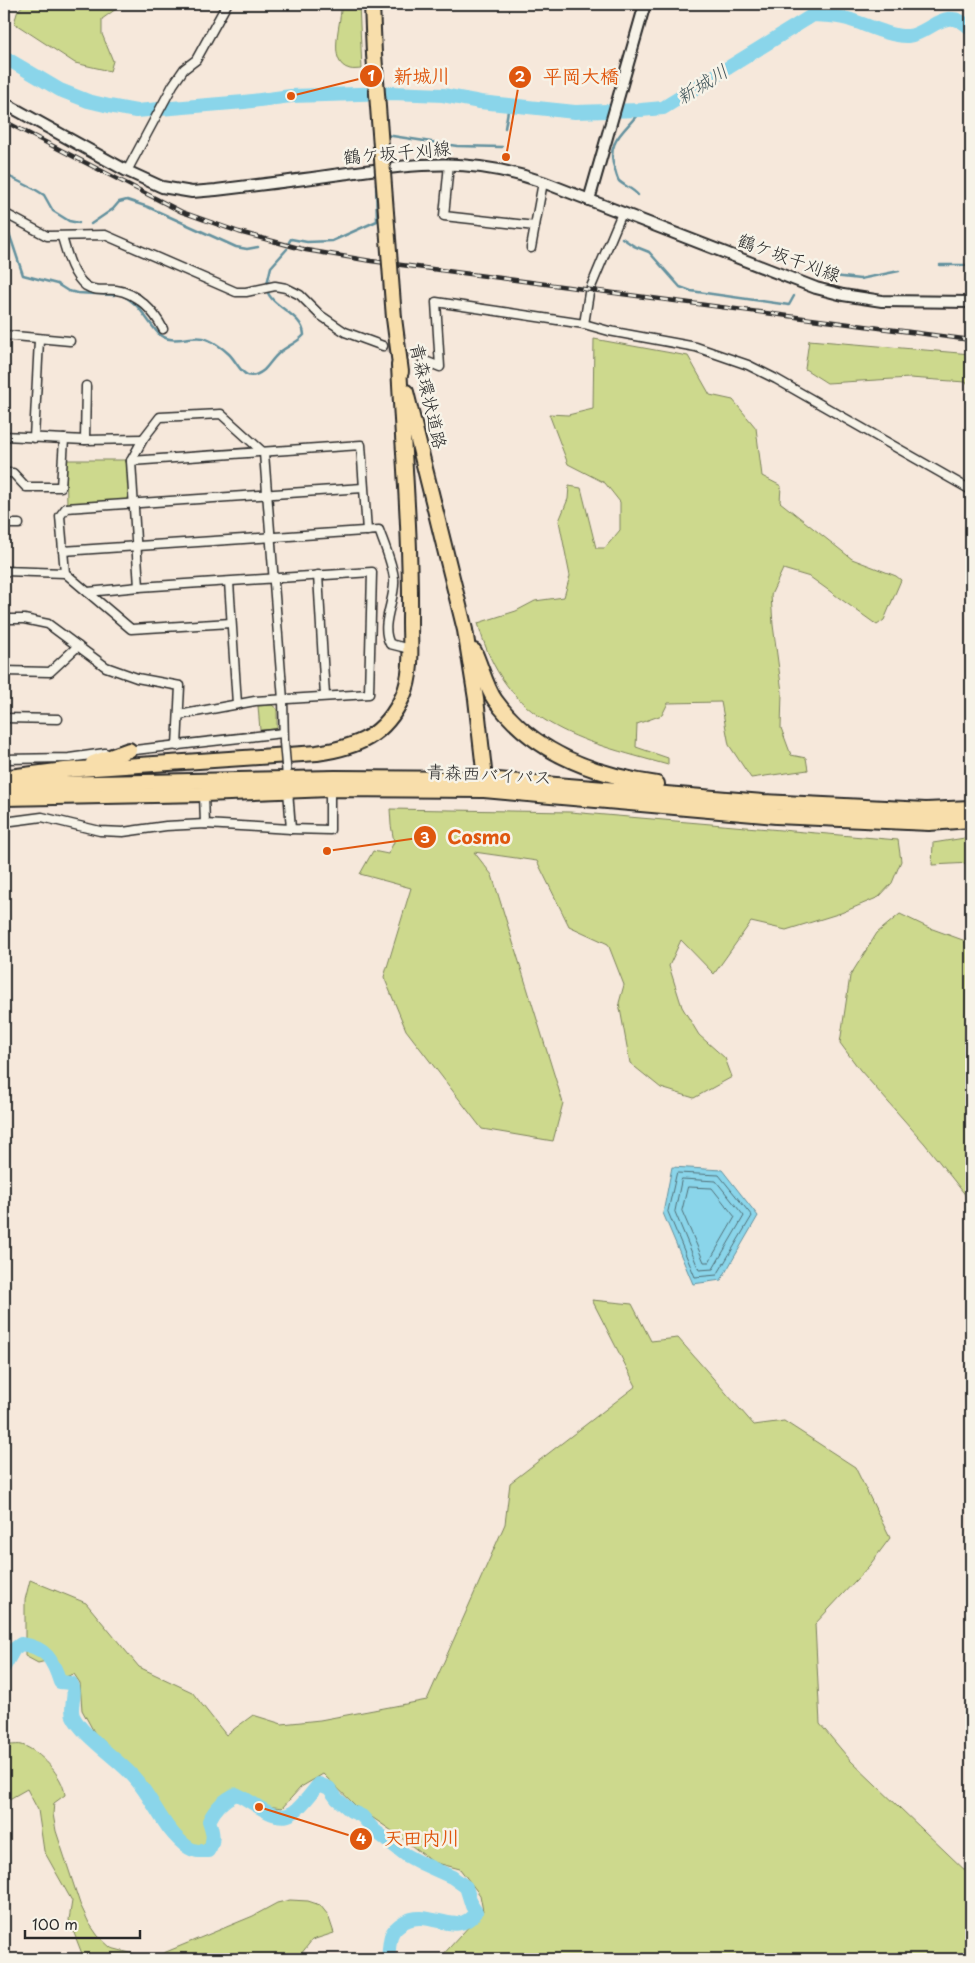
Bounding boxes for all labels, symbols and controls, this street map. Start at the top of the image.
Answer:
water label: 新城川 [670,56,733,110]
callout: 新城川 [358,59,460,93]
callout: 平岡大橋 [508,60,629,94]
text: 新城川 [393,61,451,89]
text: 平岡大橋 [543,61,619,89]
text: 1 [367,63,375,86]
text: 2 [515,64,526,87]
street label: 鶴ケ坂千刈線 [342,133,452,170]
street label: 鶴ケ坂千刈線 [734,225,845,288]
street label: 青森環状道路 [404,340,455,451]
street label: 青森西バイパス [426,757,553,790]
callout: Cosmo [412,820,521,854]
text: Cosmo [447,822,511,850]
text: 3 [420,825,430,848]
callout: 天田内川 [349,1822,470,1856]
text: 天田内川 [384,1823,460,1851]
text: 4 [356,1826,366,1849]
scale bar [25,1908,140,1940]
text: 100 m [32,1912,78,1935]

